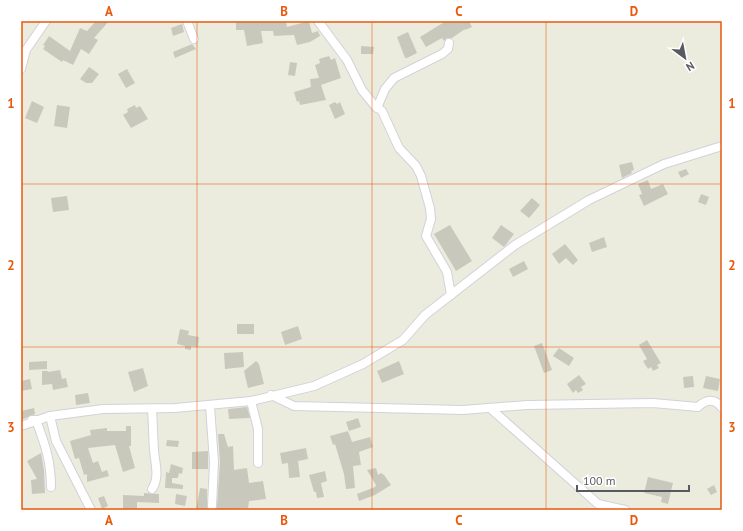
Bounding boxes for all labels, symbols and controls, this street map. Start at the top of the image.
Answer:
text: A [105,3,113,20]
text: B [280,3,288,20]
text: C [455,3,463,20]
text: D [630,3,638,20]
north arrow [665,38,705,78]
text: N [684,59,697,74]
text: 1 [7,95,15,112]
text: 1 [728,95,736,112]
text: 2 [7,257,15,274]
text: 2 [728,257,736,274]
text: 3 [7,419,15,436]
text: 3 [728,419,736,436]
scale bar [577,467,689,493]
text: 100 m [583,473,616,488]
text: A [105,512,113,529]
text: B [280,512,288,529]
text: C [455,512,463,529]
text: D [630,512,638,529]

